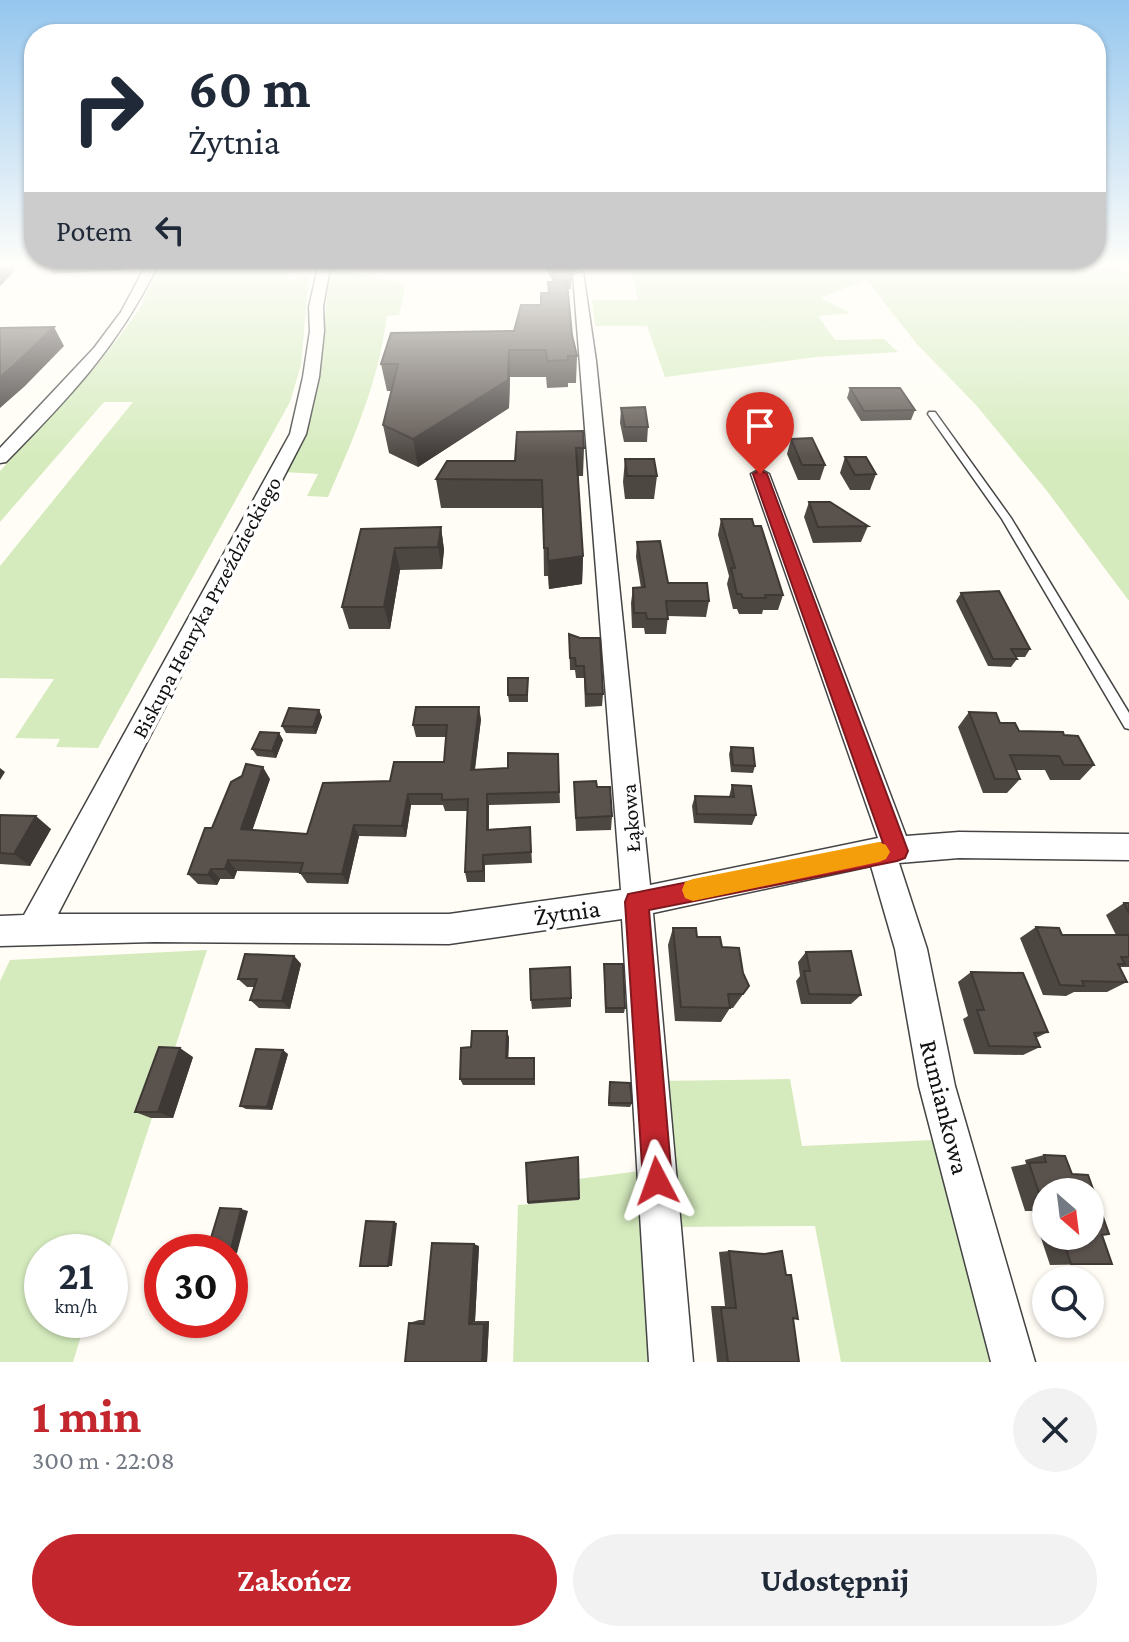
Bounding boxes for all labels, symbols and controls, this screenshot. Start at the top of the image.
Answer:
icon: right [56,56,160,160]
text: 60 m [188,57,311,119]
text: Żytnia [188,122,280,162]
icon: left [148,208,192,252]
text: Potem [56,214,132,247]
pin [726,392,794,474]
icon: arrive [738,404,782,448]
street label: Biskupa Henryka Przeździeckiego [127,472,286,742]
street label: Łąkowa [616,783,645,853]
street label: Żytnia [532,894,602,931]
street label: Rumiankowa [914,1037,975,1177]
position arrow [615,1139,699,1223]
north arrow [1032,1178,1104,1250]
map controls [1032,1178,1104,1338]
speed limit sign: 30 [144,1234,248,1338]
text: 21 [58,1253,94,1298]
button: search [1032,1266,1104,1338]
text: km/h [54,1295,98,1317]
button: close [1013,1388,1097,1472]
text: 1 min [32,1389,141,1442]
text: 300 m · 22:08 [32,1446,175,1475]
button: Zakończ [32,1534,557,1626]
button: Udostępnij [573,1534,1097,1626]

